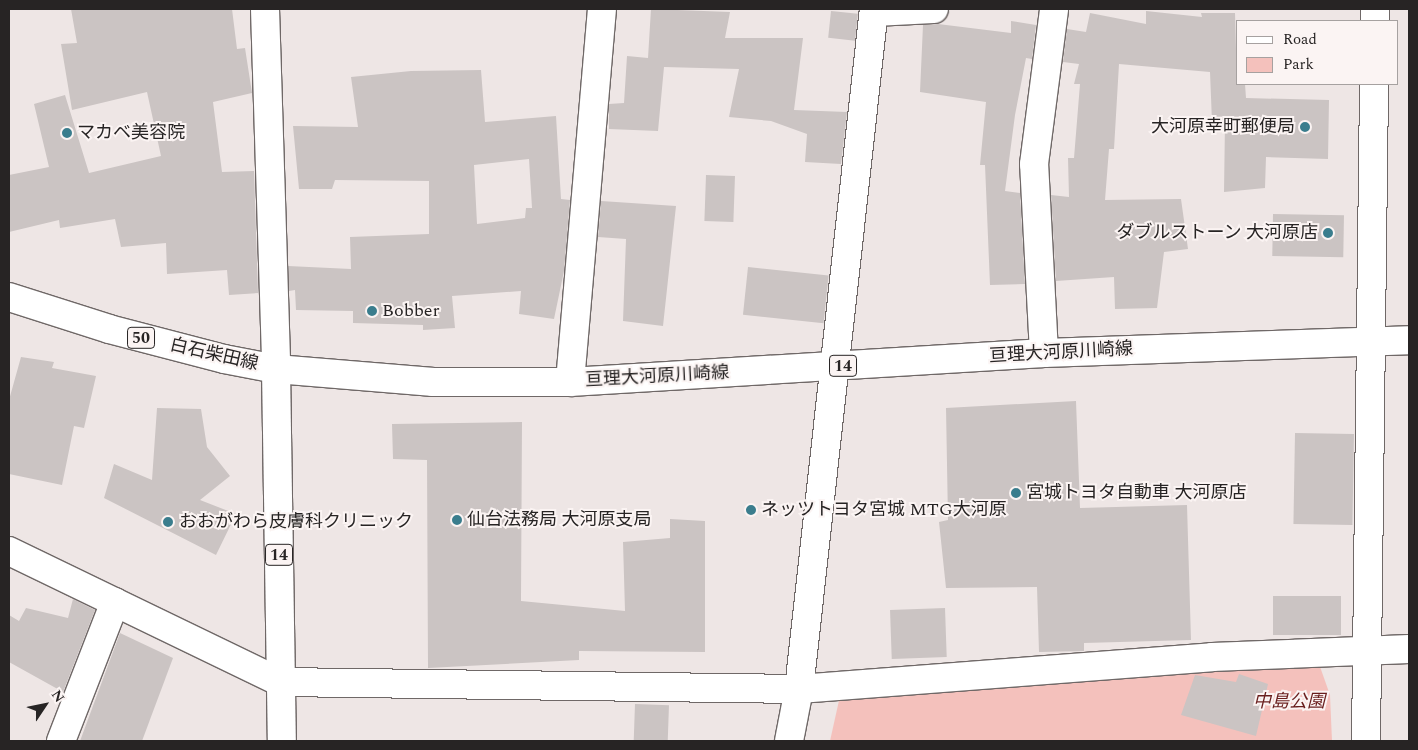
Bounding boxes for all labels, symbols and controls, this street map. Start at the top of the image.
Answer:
legend [1236,20,1398,85]
text: Road [1283,28,1317,51]
text: Park [1283,53,1314,76]
place label: 大河原幸町郵便局 [1151,116,1295,138]
marker: 大河原幸町郵便局 [1299,121,1311,133]
place label: マカベ美容院 [77,122,185,144]
marker: マカベ美容院 [61,127,73,139]
place label: ダブルストーン 大河原店 [1116,222,1318,244]
marker: ダブルストーン 大河原店 [1322,227,1334,239]
place label: Bobber [382,300,440,322]
marker: Bobber [366,305,378,317]
road number: 50 [126,324,156,352]
street label: 白石柴田線 [168,334,260,376]
street label: 亘理大河原川崎線 [989,338,1133,368]
road number: 14 [828,352,858,380]
street label: 亘理大河原川崎線 [585,362,729,392]
place label: 宮城トヨタ自動車 大河原店 [1026,482,1246,504]
marker: 宮城トヨタ自動車 大河原店 [1010,487,1022,499]
place label: ネッツトヨタ宮城 MTG大河原 [761,499,1007,521]
marker: ネッツトヨタ宮城 MTG大河原 [745,504,757,516]
place label: 仙台法務局 大河原支局 [467,509,651,531]
place label: おおがわら皮膚科クリニック [179,511,413,533]
marker: 仙台法務局 大河原支局 [451,514,463,526]
marker: おおがわら皮膚科クリニック [161,515,175,529]
road number: 14 [264,542,294,568]
north arrow [20,680,70,730]
text: N [46,686,70,707]
park label: 中島公園 [1253,691,1325,713]

